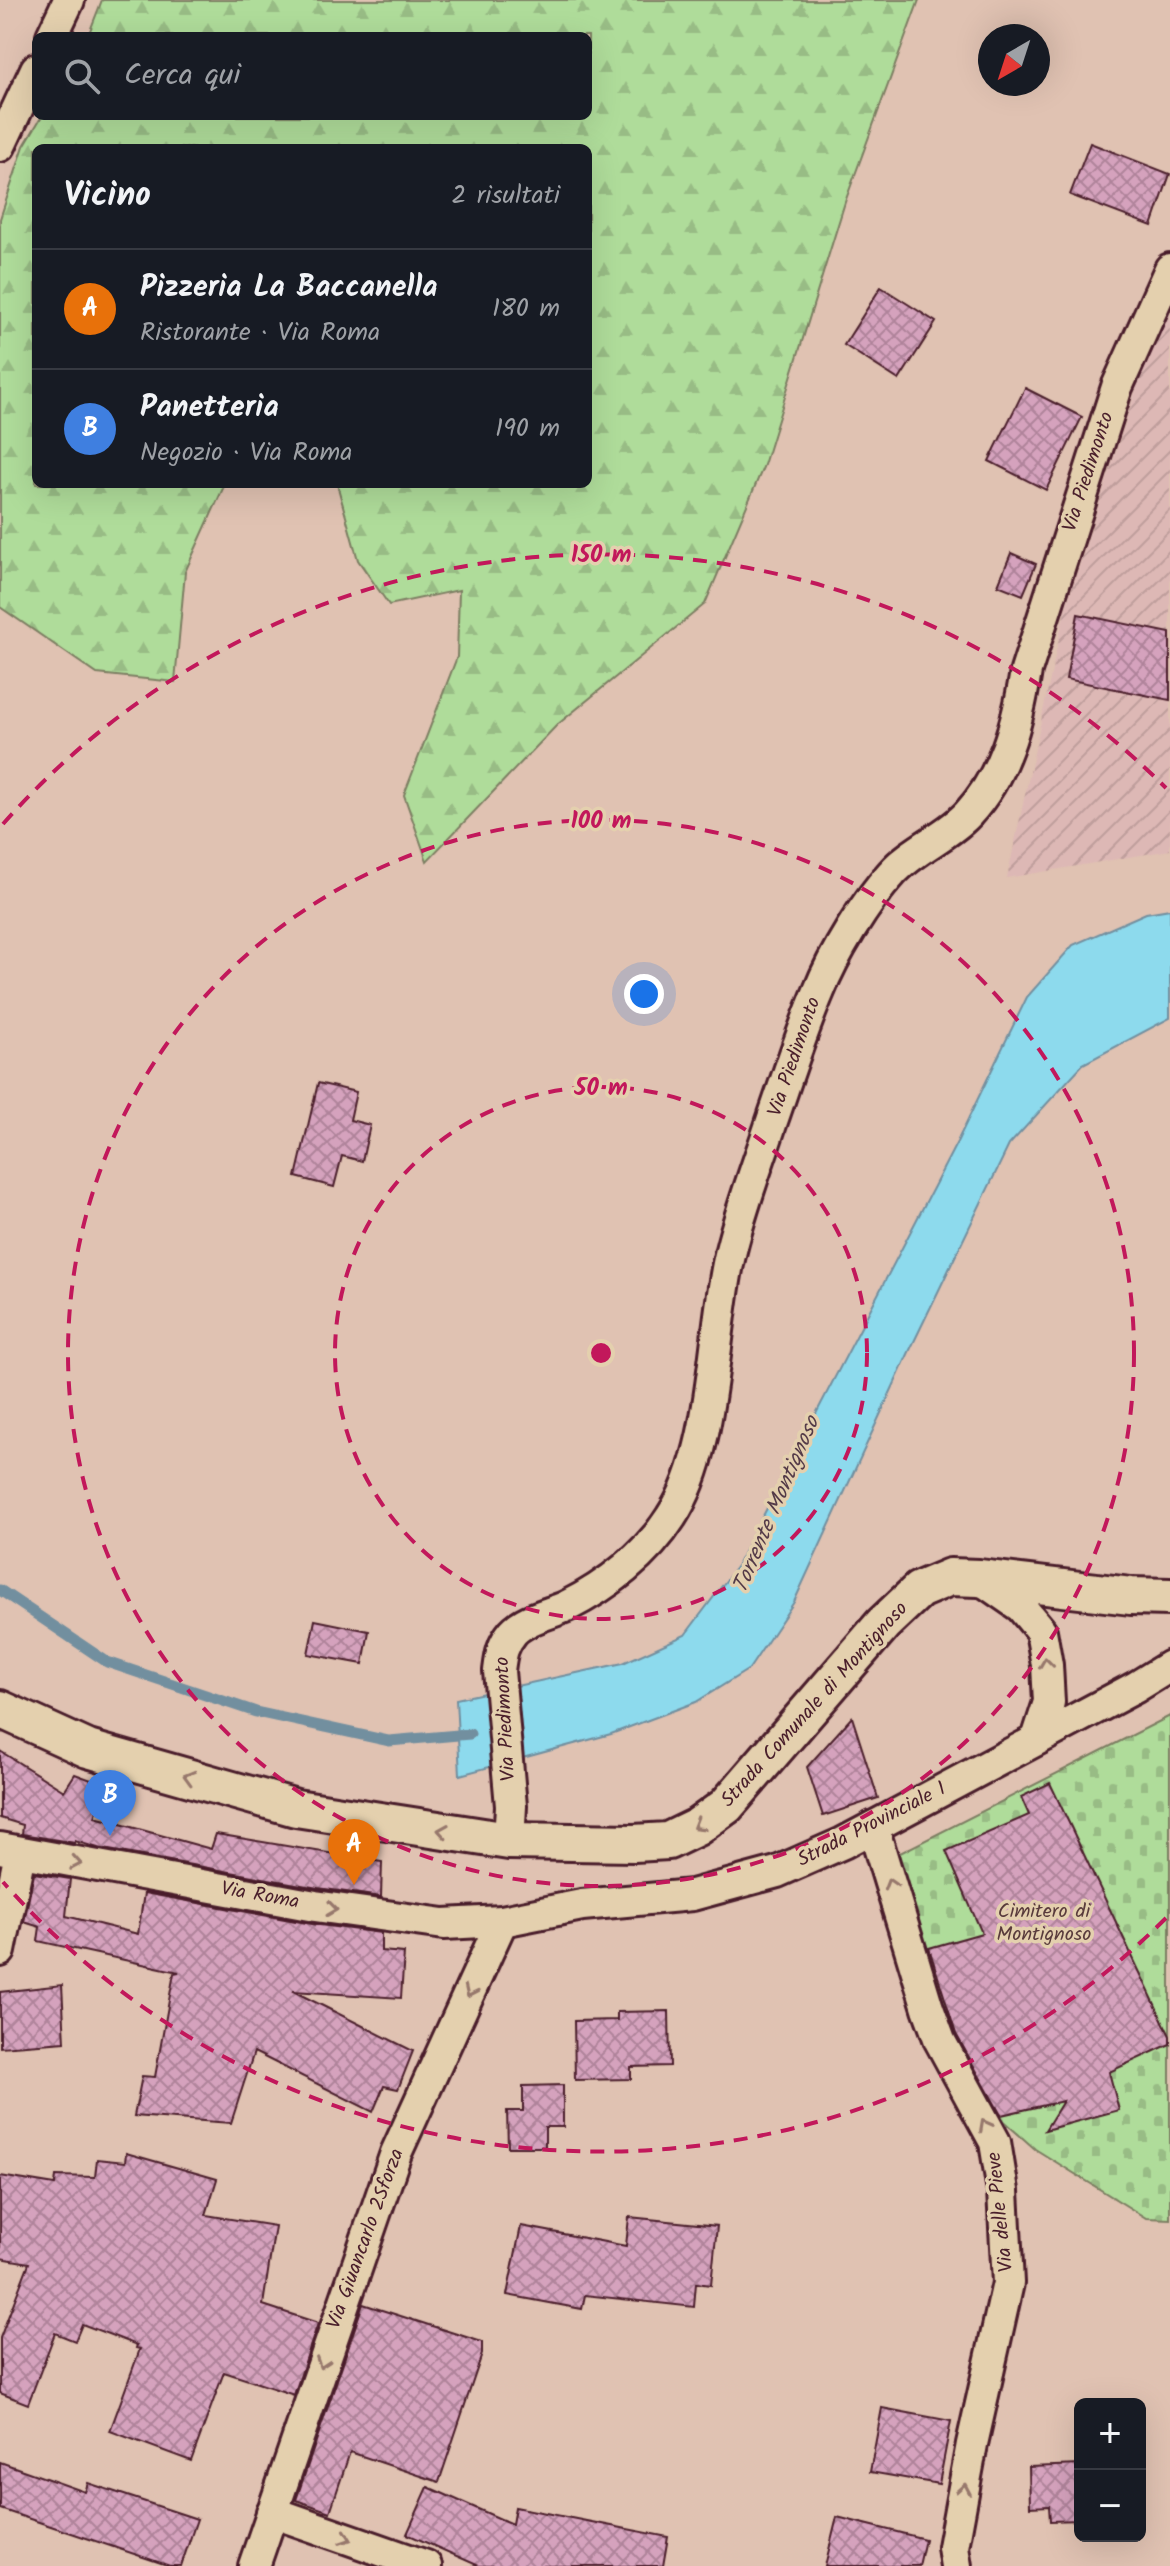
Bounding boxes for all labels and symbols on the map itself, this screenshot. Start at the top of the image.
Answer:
north arrow [978,24,1050,96]
street label: Via Piedimonto [1055,408,1123,536]
text: 150 m [571,536,631,575]
text: 100 m [571,802,631,841]
your location [624,974,664,1014]
street label: Via Piedimonto [760,993,830,1121]
text: 50 m [573,1069,628,1108]
centre of rings [587,1339,615,1367]
water label: Torrente Montignoso [724,1409,831,1599]
street label: Strada Comunale di Montignoso [713,1595,917,1815]
street label: Via Piedimonto [487,1656,525,1782]
one-way arrow [1037,1656,1054,1669]
pin: B [84,1770,136,1836]
one-way arrow [183,1770,196,1787]
street label: Strada Provinciale 1 [792,1774,952,1876]
one-way arrow [692,1815,707,1831]
pin: A [328,1819,380,1885]
one-way arrow [436,1823,450,1840]
one-way arrow [70,1854,83,1871]
street label: Via Roma [218,1873,302,1919]
one-way arrow [883,1878,899,1891]
park label: Cimitero di Montignoso [997,1896,1092,1951]
one-way arrow [326,1900,339,1917]
one-way arrow [464,1984,480,1998]
one-way arrow [980,2119,995,2133]
street label: Via Giuancarlo 2Sforza [318,2144,414,2334]
street label: Via delle Pieve [979,2150,1023,2274]
one-way arrow [316,2356,332,2370]
one-way arrow [954,2482,971,2496]
one-way arrow [338,2528,352,2544]

